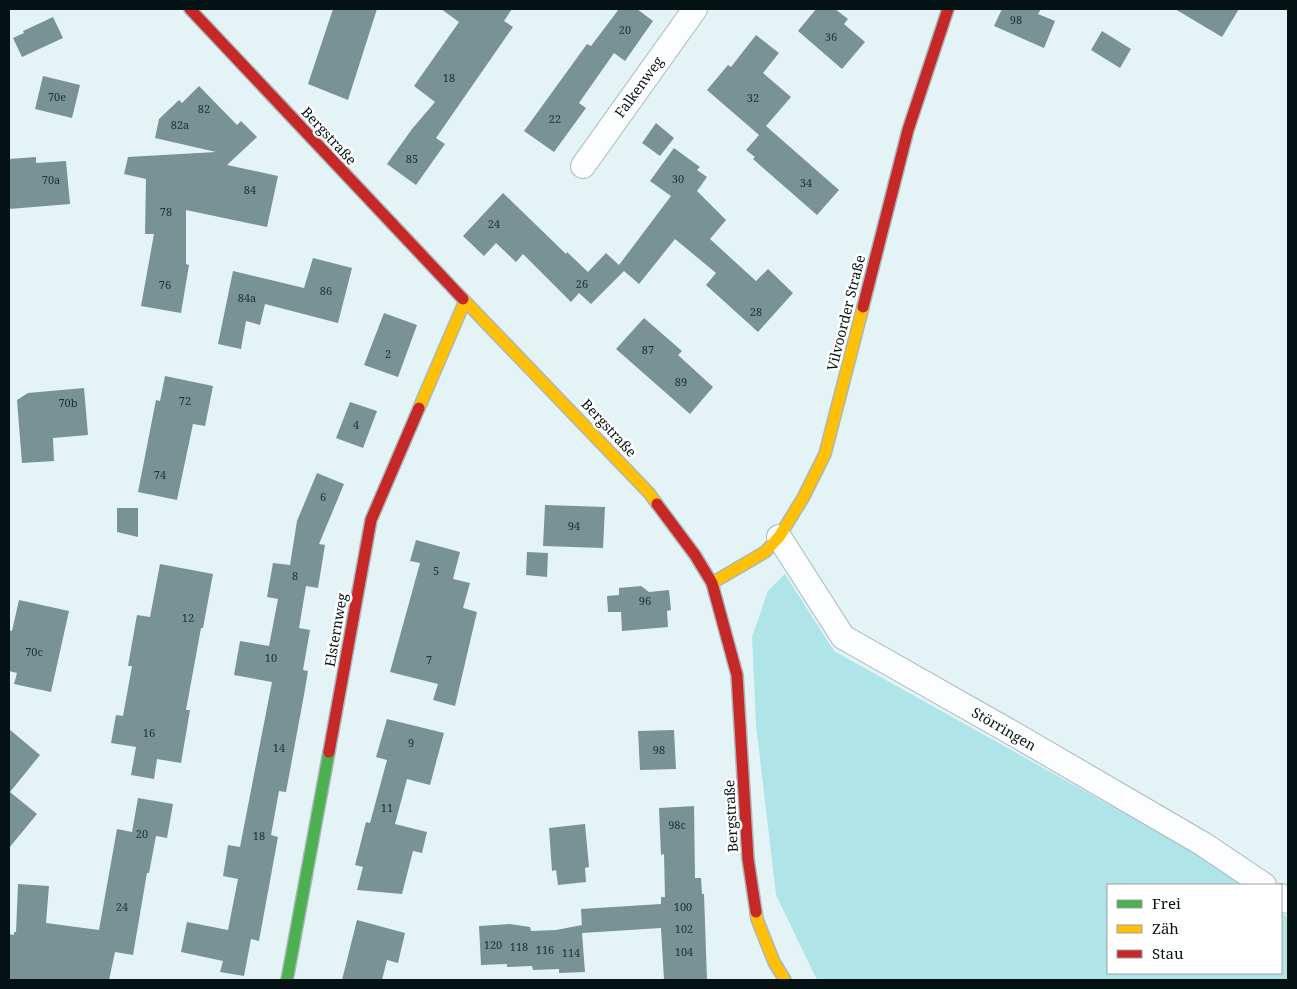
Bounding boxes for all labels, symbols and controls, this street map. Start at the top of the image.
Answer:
house number: 98 [1010,12,1022,27]
house number: 20 [619,22,631,37]
house number: 36 [825,29,837,44]
street label: Falkenweg [610,52,668,121]
house number: 18 [443,70,455,85]
house number: 70e [48,89,66,104]
house number: 32 [747,90,759,105]
house number: 82 [198,101,210,116]
street label: Bergstraße [298,103,361,169]
house number: 22 [549,111,561,126]
house number: 82a [171,117,189,132]
house number: 85 [406,151,418,166]
house number: 30 [672,171,684,186]
house number: 70a [42,172,60,187]
house number: 34 [800,175,812,190]
house number: 84 [244,182,256,197]
house number: 78 [160,204,172,219]
house number: 24 [488,216,500,231]
street label: Vilvoorder Straße [822,253,869,373]
house number: 26 [576,276,588,291]
house number: 76 [159,277,171,292]
house number: 86 [320,283,332,298]
house number: 84a [238,290,256,305]
house number: 28 [750,304,762,319]
house number: 87 [642,342,654,357]
house number: 2 [385,346,391,361]
house number: 89 [675,374,687,389]
house number: 72 [179,393,191,408]
house number: 70b [58,395,78,410]
street label: Bergstraße [578,395,641,461]
house number: 4 [353,417,359,432]
house number: 74 [154,467,166,482]
house number: 6 [320,489,326,504]
house number: 94 [568,518,580,533]
house number: 5 [433,563,439,578]
house number: 8 [292,568,298,583]
street label: Elsternweg [320,591,351,668]
house number: 96 [639,593,651,608]
house number: 12 [182,610,194,625]
house number: 70c [25,644,43,659]
house number: 10 [265,650,277,665]
house number: 7 [426,652,432,667]
street label: Störringen [969,702,1040,755]
house number: 16 [143,725,155,740]
house number: 9 [408,735,414,750]
house number: 14 [273,740,285,755]
house number: 98 [653,742,665,757]
street label: Bergstraße [719,779,742,853]
house number: 11 [381,800,393,815]
house number: 98c [668,817,686,832]
house number: 20 [136,826,148,841]
house number: 18 [253,828,265,843]
legend [1107,884,1282,974]
text: Frei [1152,893,1181,913]
house number: 24 [116,899,128,914]
house number: 100 [674,899,692,914]
text: Zäh [1152,918,1179,938]
house number: 102 [675,921,693,936]
house number: 120 [484,937,502,952]
house number: 118 [510,939,528,954]
house number: 116 [536,942,554,957]
text: Stau [1152,943,1184,963]
house number: 104 [675,944,693,959]
house number: 114 [562,945,580,960]

